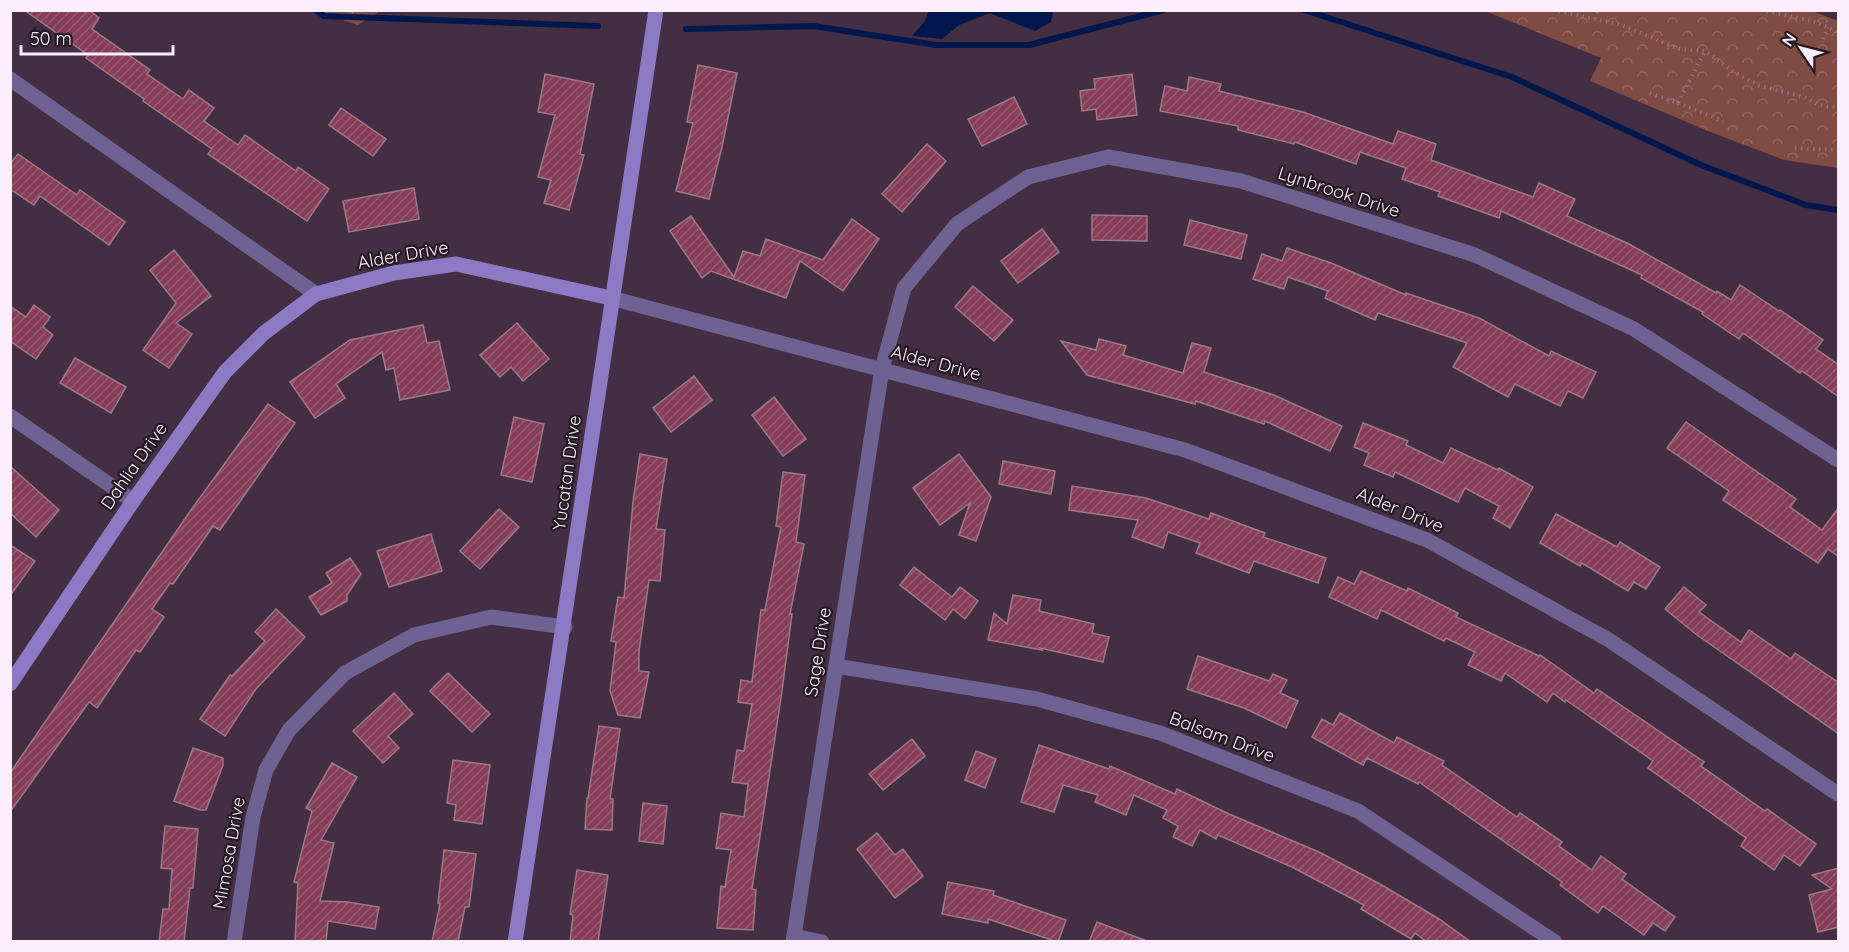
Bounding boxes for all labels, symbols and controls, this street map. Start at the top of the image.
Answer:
scale bar [21,18,172,56]
north arrow [1771,18,1831,78]
text: 50 m [30,27,72,50]
text: N [1777,29,1800,50]
street label: Lynbrook Drive [1275,161,1403,222]
street label: Alder Drive [356,235,450,274]
street label: Alder Drive [889,340,983,386]
street label: Yucatan Drive [547,414,586,532]
street label: Dahlia Drive [95,418,172,514]
street label: Alder Drive [1353,482,1447,537]
street label: Sage Drive [799,606,836,698]
street label: Balsam Drive [1166,706,1278,767]
street label: Mimosa Drive [207,795,250,911]

